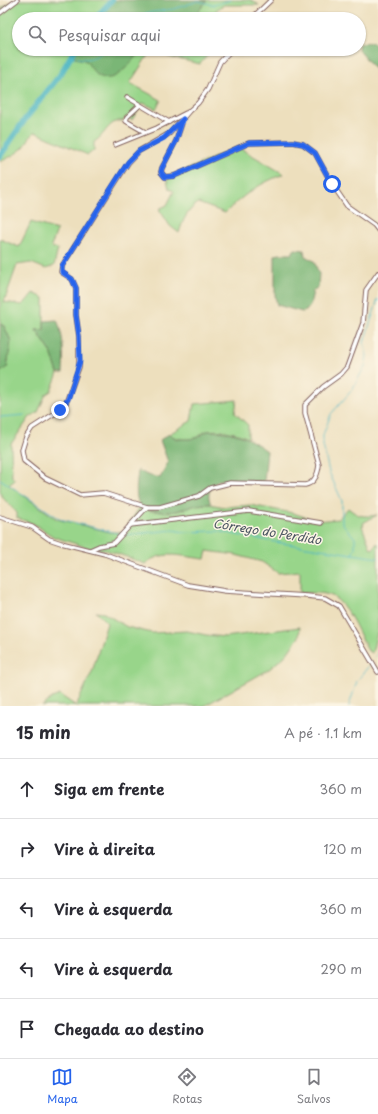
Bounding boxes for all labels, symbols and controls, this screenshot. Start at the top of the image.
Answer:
search box [12,12,366,56]
icon: search [26,23,48,45]
text: Pesquisar aqui [58,23,161,46]
route start [323,175,341,193]
route end [51,401,69,419]
water label: Córrego do Perdido [212,514,324,549]
text: 15 min [16,719,71,745]
text: A pé · 1.1 km [284,723,362,742]
text: Siga em frente [54,777,164,800]
icon: ahead [16,778,38,800]
text: 360 m [319,779,362,798]
text: Vire à direita [54,837,155,860]
icon: right [16,838,38,860]
text: 120 m [323,839,362,858]
text: Vire à esquerda [54,897,173,920]
icon: left [16,898,38,920]
text: 360 m [319,899,362,918]
text: Vire à esquerda [54,957,173,980]
icon: left [16,958,38,980]
text: 290 m [321,959,362,978]
text: Chegada ao destino [54,1017,204,1040]
icon: arrive [16,1018,38,1040]
tab: Mapa [47,1066,78,1107]
tab: Rotas [172,1066,202,1107]
tab: Salvos [297,1066,331,1107]

